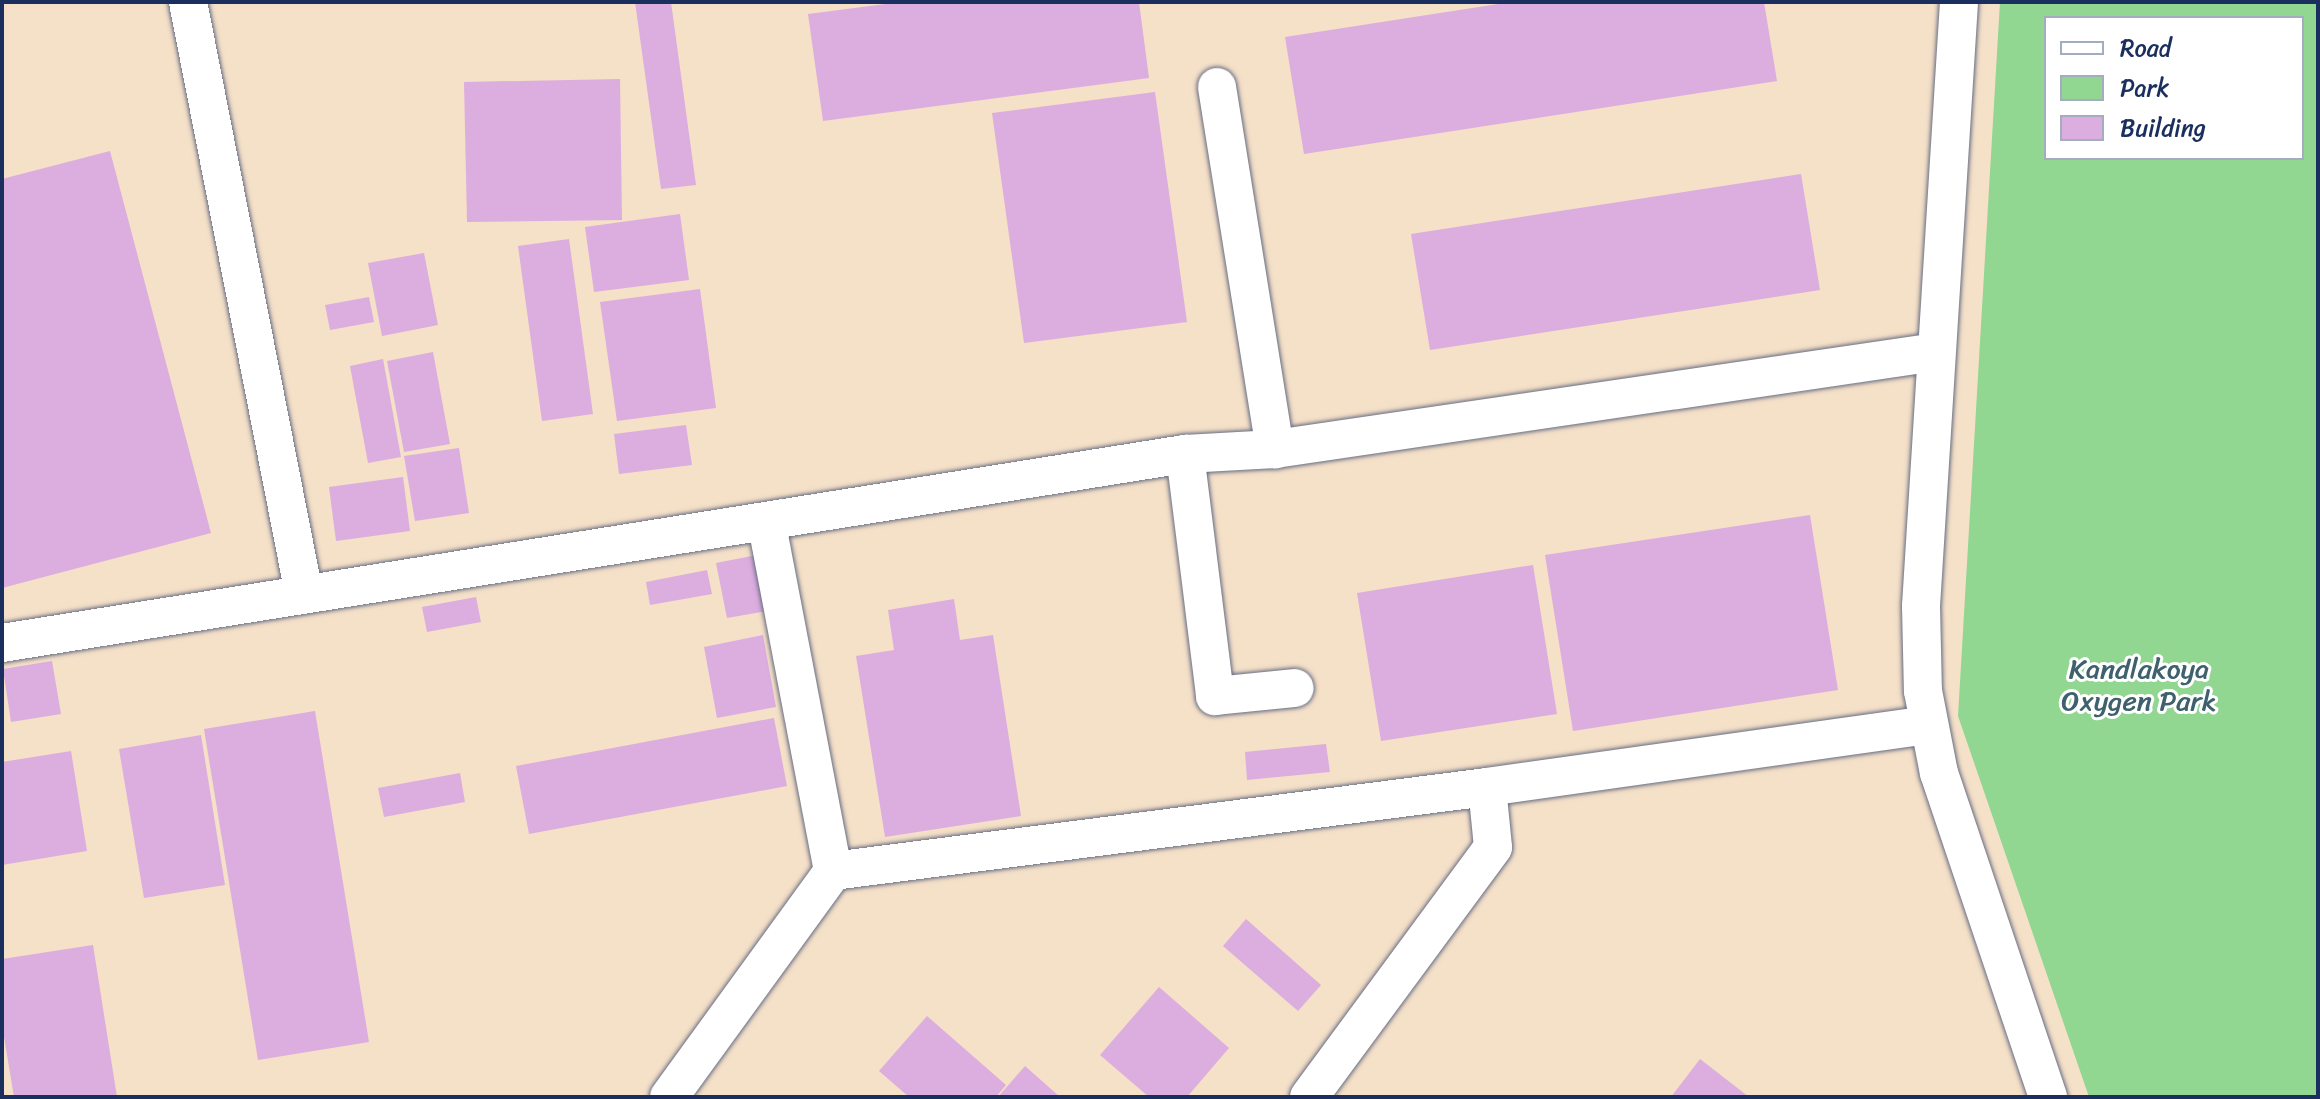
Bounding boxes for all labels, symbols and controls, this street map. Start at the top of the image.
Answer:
legend [2044,16,2304,160]
text: Road [2120,27,2171,69]
text: Park [2120,67,2169,109]
text: Building [2120,107,2206,149]
park label: Kandlakoya Oxygen Park [2061,652,2217,718]

